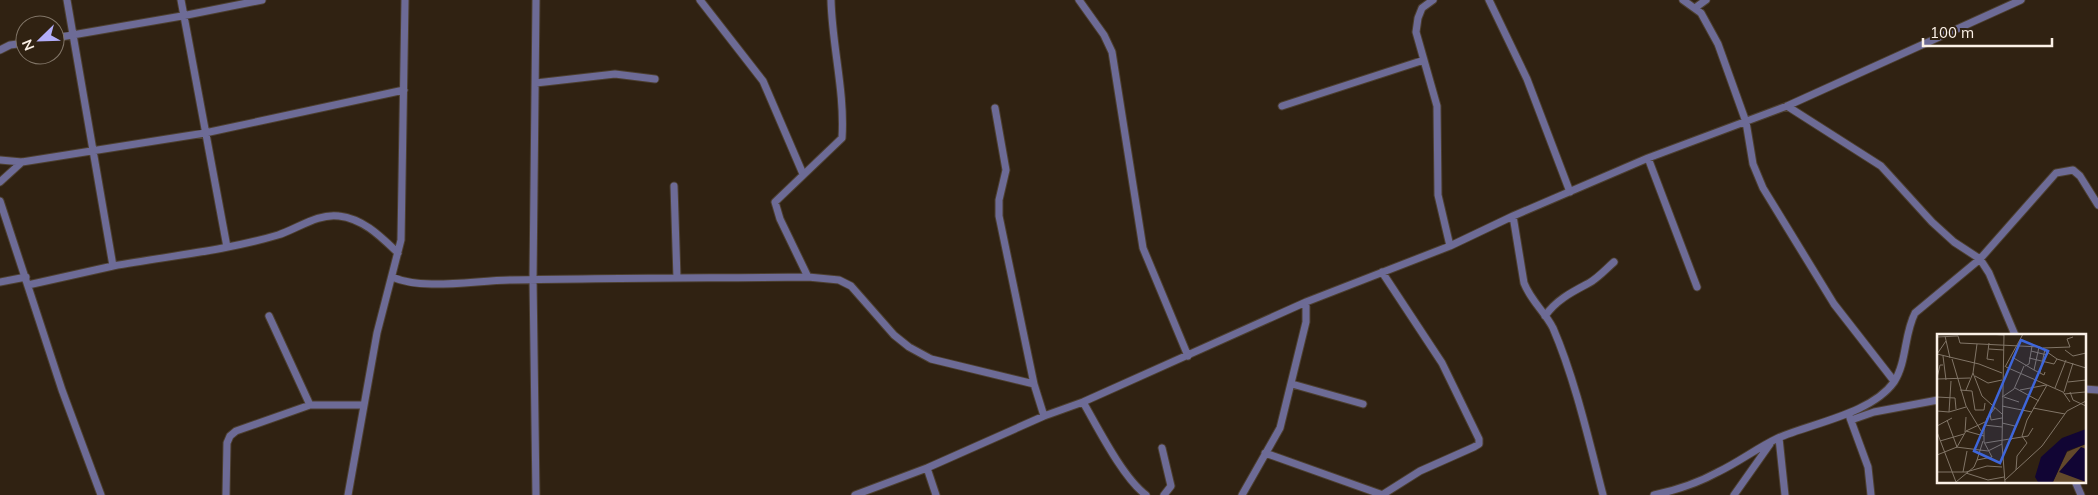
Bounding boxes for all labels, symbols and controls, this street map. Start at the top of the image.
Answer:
north arrow [15,15,65,65]
scale bar [1923,15,2052,47]
text: 100 m [1930,23,1974,42]
text: N [18,37,38,53]
inset map [1937,334,2086,482]

